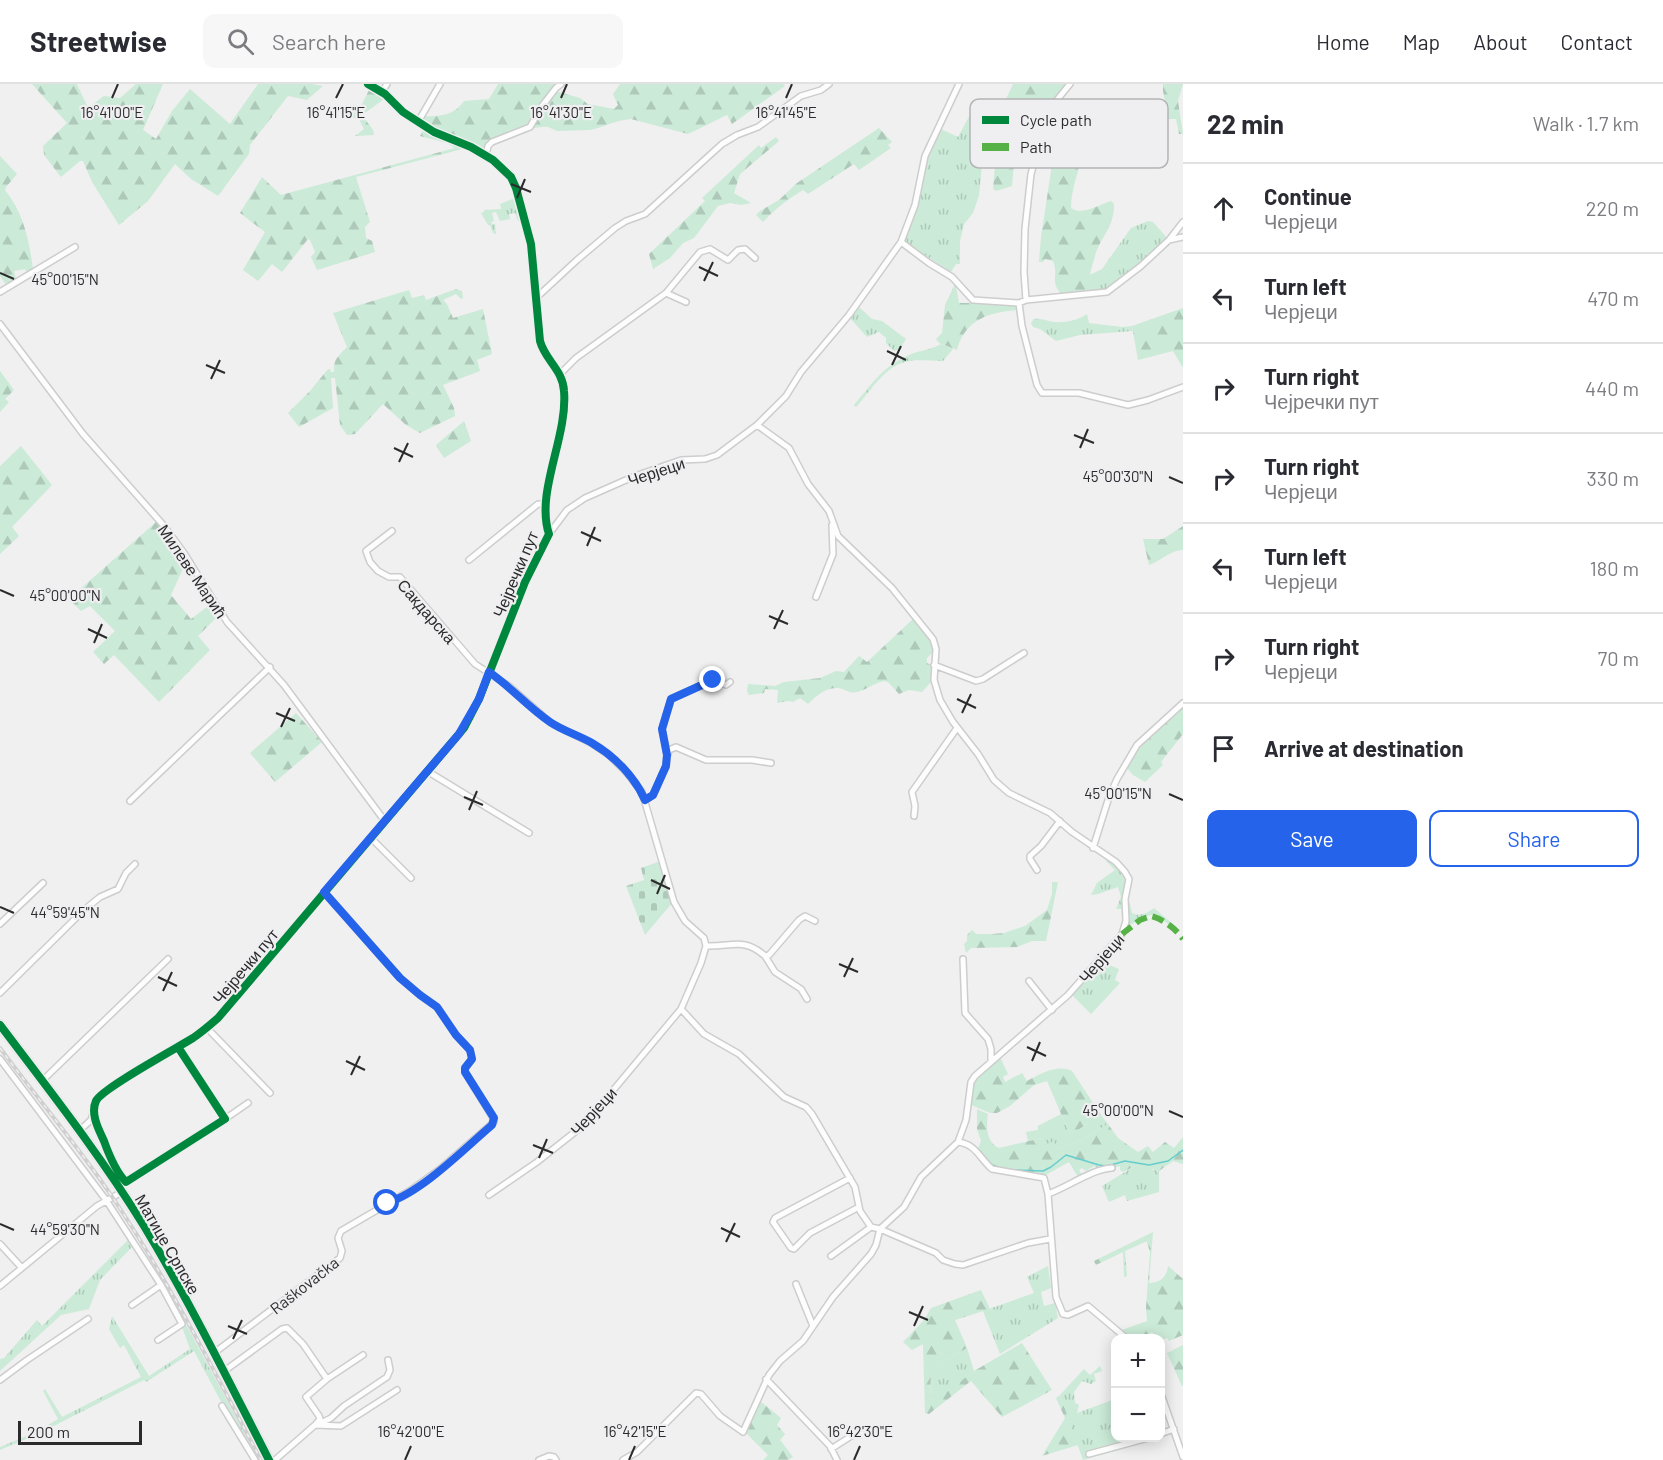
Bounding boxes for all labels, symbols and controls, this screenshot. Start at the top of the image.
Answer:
search box [203,14,623,68]
text: Streetwise [30,24,167,58]
icon: search [224,25,257,58]
text: Search here [272,28,386,54]
text: Home [1316,29,1370,54]
text: Map [1403,29,1440,54]
text: About [1473,29,1528,54]
text: Contact [1561,29,1633,54]
legend [970,99,1168,168]
text: 16°41'00"E [81,103,143,121]
text: 16°41'15"E [307,103,365,121]
text: 16°41'30"E [530,103,592,121]
text: 16°41'45"E [755,103,817,121]
text: 22 min [1207,108,1284,139]
text: Cycle path [1020,110,1092,129]
text: Walk · 1.7 km [1533,111,1639,135]
text: Path [1020,137,1052,156]
text: Continue [1264,183,1352,209]
icon: ahead [1207,192,1240,225]
text: 220 m [1586,196,1639,220]
text: Черјеци [1264,209,1338,233]
text: 45°00'15"N [31,270,99,288]
text: Turn left [1264,273,1347,299]
icon: left [1207,282,1240,315]
text: 470 m [1587,286,1639,310]
text: Черјеци [1264,299,1338,323]
text: Turn right [1264,363,1359,389]
icon: right [1207,372,1240,405]
text: 440 m [1585,376,1639,400]
text: Чејречки пут [1264,389,1379,413]
street label: Черјеци [625,453,687,489]
text: Turn right [1264,453,1359,479]
icon: right [1207,462,1240,495]
text: 330 m [1587,466,1639,490]
text: 45°00'30"N [1083,467,1153,485]
text: Черјеци [1264,479,1338,503]
street label: Милеве Мaрић [155,520,231,622]
street label: Чејречки пут [488,527,542,620]
text: Turn left [1264,543,1347,569]
icon: left [1207,552,1240,585]
text: 180 m [1590,556,1639,580]
text: Черјеци [1264,569,1338,593]
street label: Сакдарска [394,575,460,647]
text: 45°00'00"N [29,586,101,604]
text: Turn right [1264,633,1359,659]
icon: right [1207,642,1240,675]
text: 70 m [1598,646,1639,670]
text: Черјеци [1264,659,1338,683]
route end [699,666,725,692]
icon: arrive [1207,732,1240,765]
text: Arrive at destination [1264,735,1463,761]
text: 45°00'15"N [1084,784,1152,802]
button: Save [1207,810,1417,867]
button: Share [1429,810,1639,867]
text: 44°59'45"N [30,903,100,921]
street label: Чејречки пут [208,924,282,1007]
street label: Черјеци [1074,929,1128,987]
street label: Черјеци [566,1083,620,1139]
text: 45°00'00"N [1082,1101,1154,1119]
route start [373,1189,399,1215]
street label: Матице Српске [132,1190,204,1298]
text: 44°59'30"N [30,1220,100,1238]
street label: Raškovačka [266,1252,342,1318]
map controls [1111,1334,1165,1442]
button: + [1111,1334,1165,1388]
button: − [1111,1388,1165,1442]
scale bar [18,1418,142,1446]
text: 200 m [27,1422,70,1441]
text: 16°42'00"E [378,1422,444,1440]
text: 16°42'15"E [604,1422,666,1440]
text: 16°42'30"E [827,1422,893,1440]

